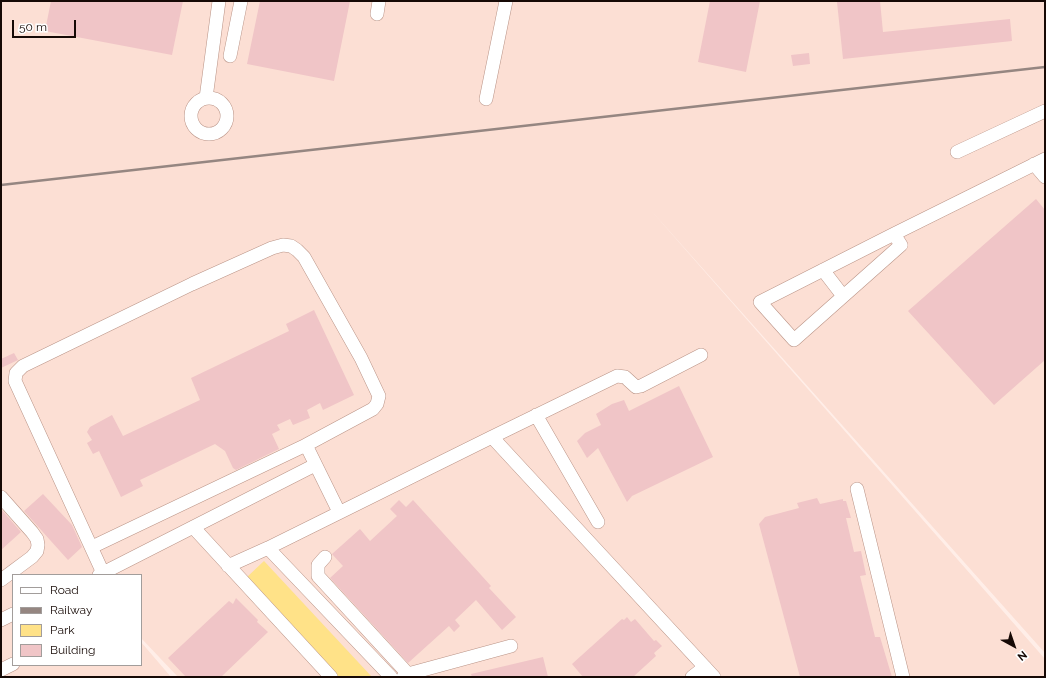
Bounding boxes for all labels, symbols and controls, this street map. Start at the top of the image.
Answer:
scale bar [14,12,78,38]
text: 50 m [19,20,47,34]
legend [12,574,142,666]
text: Road [50,583,79,597]
text: Railway [50,603,92,617]
text: Park [50,623,75,637]
north arrow [994,626,1034,666]
text: Building [50,643,96,657]
text: N [1015,648,1029,663]

